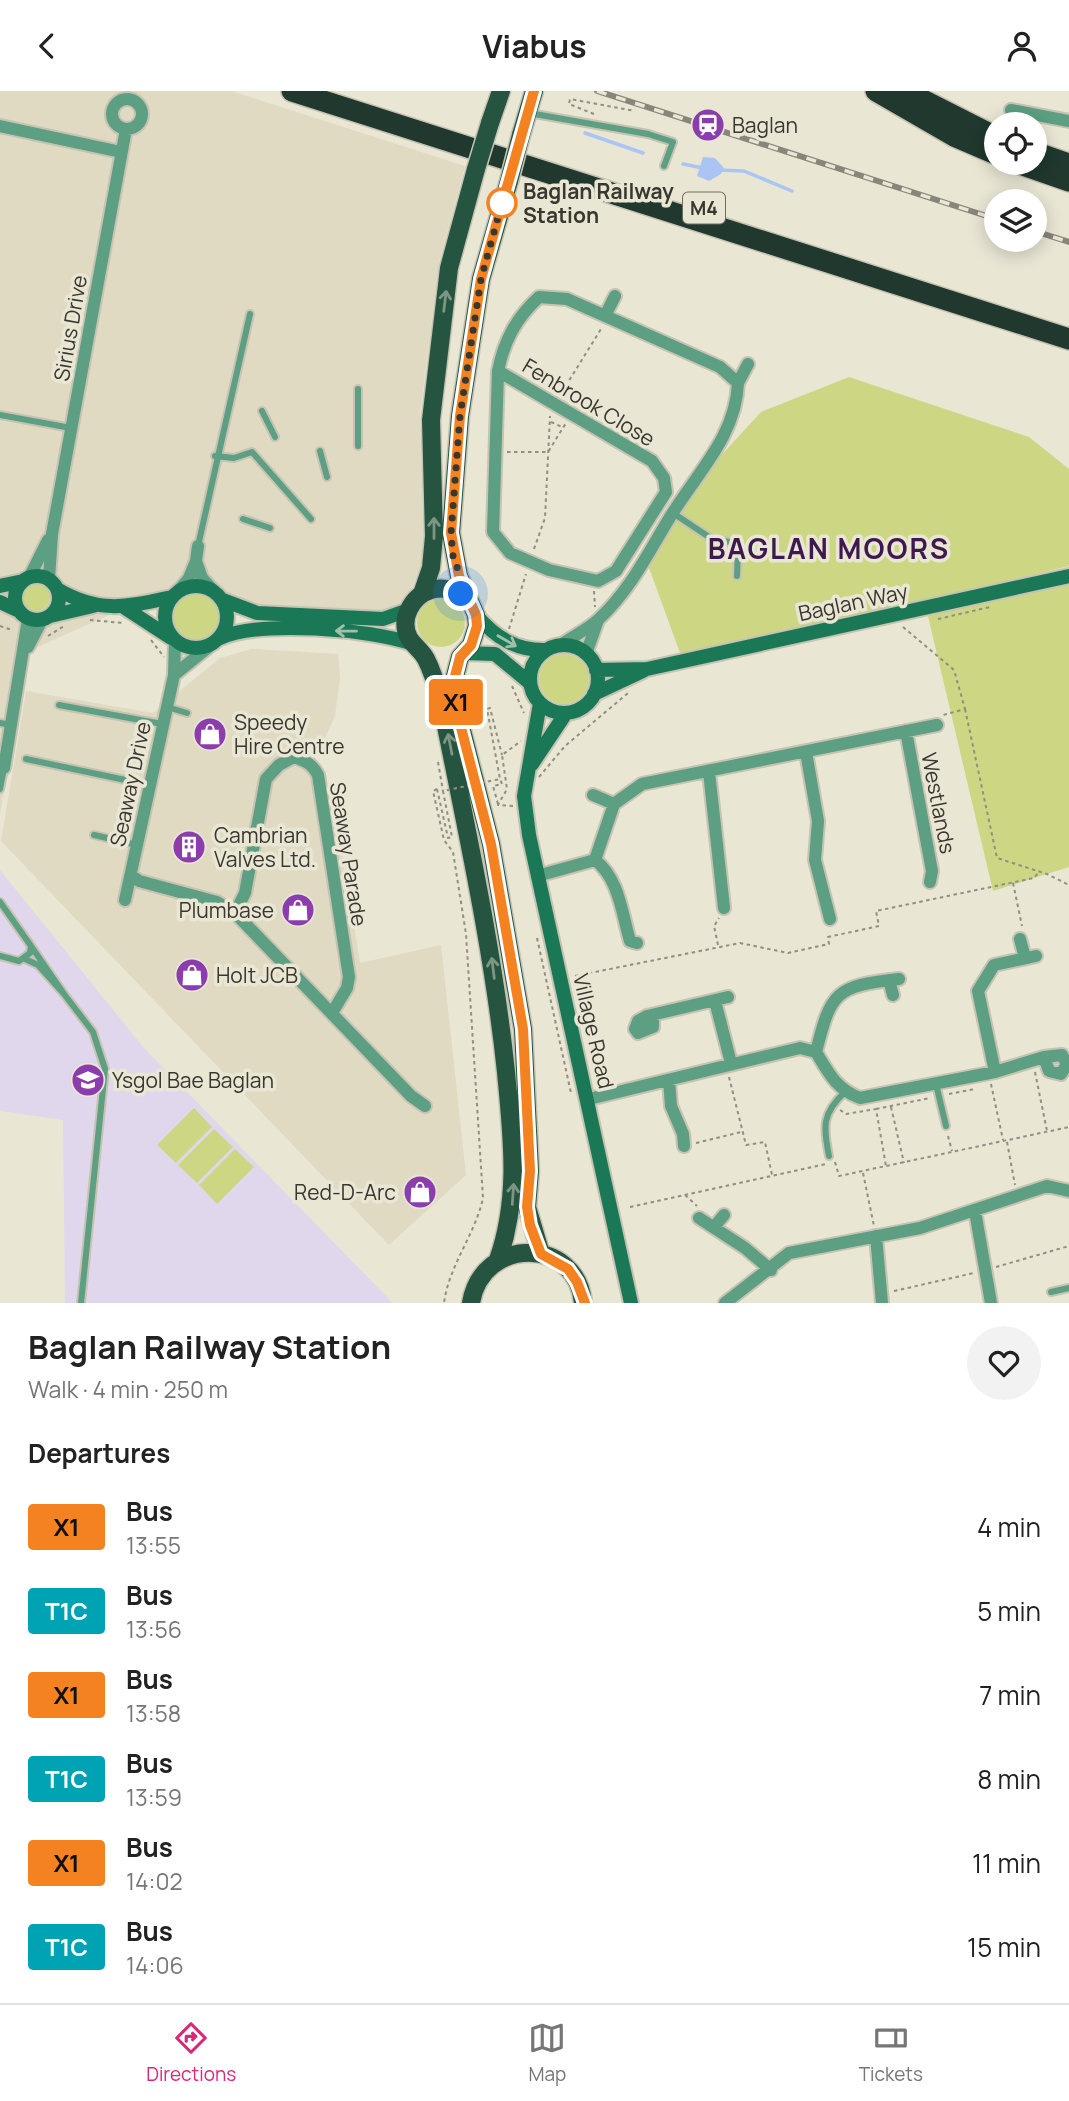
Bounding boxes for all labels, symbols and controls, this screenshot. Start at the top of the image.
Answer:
text: Viabus [482,24,587,68]
icon: back [28,27,66,65]
icon: person [1003,27,1041,65]
station icon: Baglan [689,106,727,144]
place label: Baglan [732,111,798,139]
map controls [984,112,1047,252]
button: locate [984,112,1047,175]
place label: Baglan Railway Station [523,177,674,229]
marker: Baglan Railway Station [487,188,517,218]
button: layers [984,189,1047,252]
road number: M4 [683,193,725,223]
street label: Sirius Drive [47,273,93,383]
one-way arrow [439,290,452,313]
street label: Fenbrook Close [518,352,660,452]
one-way arrow [427,516,441,539]
district label: BAGLAN MOORS [708,529,950,567]
your location [443,576,478,611]
street label: Baglan Way [796,577,910,627]
one-way arrow [335,625,358,638]
one-way arrow [497,634,517,648]
line badge: X1 [424,679,488,725]
text: X1 [443,685,469,718]
place label: Speedy Hire Centre [234,708,345,760]
shop icon: Speedy Hire Centre [191,715,229,753]
street label: Seaway Drive [103,719,157,849]
one-way arrow [442,733,456,756]
street label: Westlands [915,750,963,856]
street label: Seaway Parade [324,780,374,928]
place label: Cambrian Valves Ltd. [214,821,316,873]
building icon: Cambrian Valves Ltd. [170,828,208,866]
shop icon: Plumbase [279,891,317,929]
place label: Plumbase [179,896,274,924]
shop icon: Holt JCB [173,956,211,994]
one-way arrow [487,957,500,979]
place label: Holt JCB [216,961,298,989]
street label: Village Road [567,971,621,1091]
school or university icon: Ysgol Bae Baglan [69,1061,107,1099]
place label: Ysgol Bae Baglan [112,1066,274,1094]
shop icon: Red-D-Arc [401,1173,439,1211]
place label: Red-D-Arc [294,1178,396,1206]
one-way arrow [507,1183,520,1206]
text: Baglan Railway Station [28,1324,391,1369]
button: heart [967,1326,1041,1400]
text: Walk · 4 min · 250 m [28,1373,228,1405]
text: Departures [28,1435,170,1471]
text: Bus [126,1493,173,1529]
text: 4 min [977,1509,1041,1545]
text: X1 [53,1510,80,1543]
text: 13:55 [126,1529,181,1561]
text: Bus [126,1577,173,1613]
text: 5 min [977,1593,1041,1629]
text: T1C [45,1594,88,1627]
text: 13:56 [126,1613,182,1645]
text: Bus [126,1661,173,1697]
text: 7 min [979,1677,1041,1713]
text: X1 [53,1678,80,1711]
text: 13:58 [126,1697,181,1729]
text: Bus [126,1745,173,1781]
text: 8 min [977,1761,1041,1797]
text: T1C [45,1762,88,1795]
text: 13:59 [126,1781,182,1813]
text: Bus [126,1829,173,1865]
text: 11 min [972,1845,1041,1881]
text: X1 [53,1846,80,1879]
text: 14:02 [126,1865,183,1897]
text: Bus [126,1913,173,1949]
text: 15 min [967,1929,1041,1965]
text: T1C [45,1930,88,1963]
text: 14:06 [126,1949,184,1981]
tab: Directions [146,2019,236,2087]
tab: Map [528,2019,566,2087]
tab: Tickets [859,2019,923,2087]

